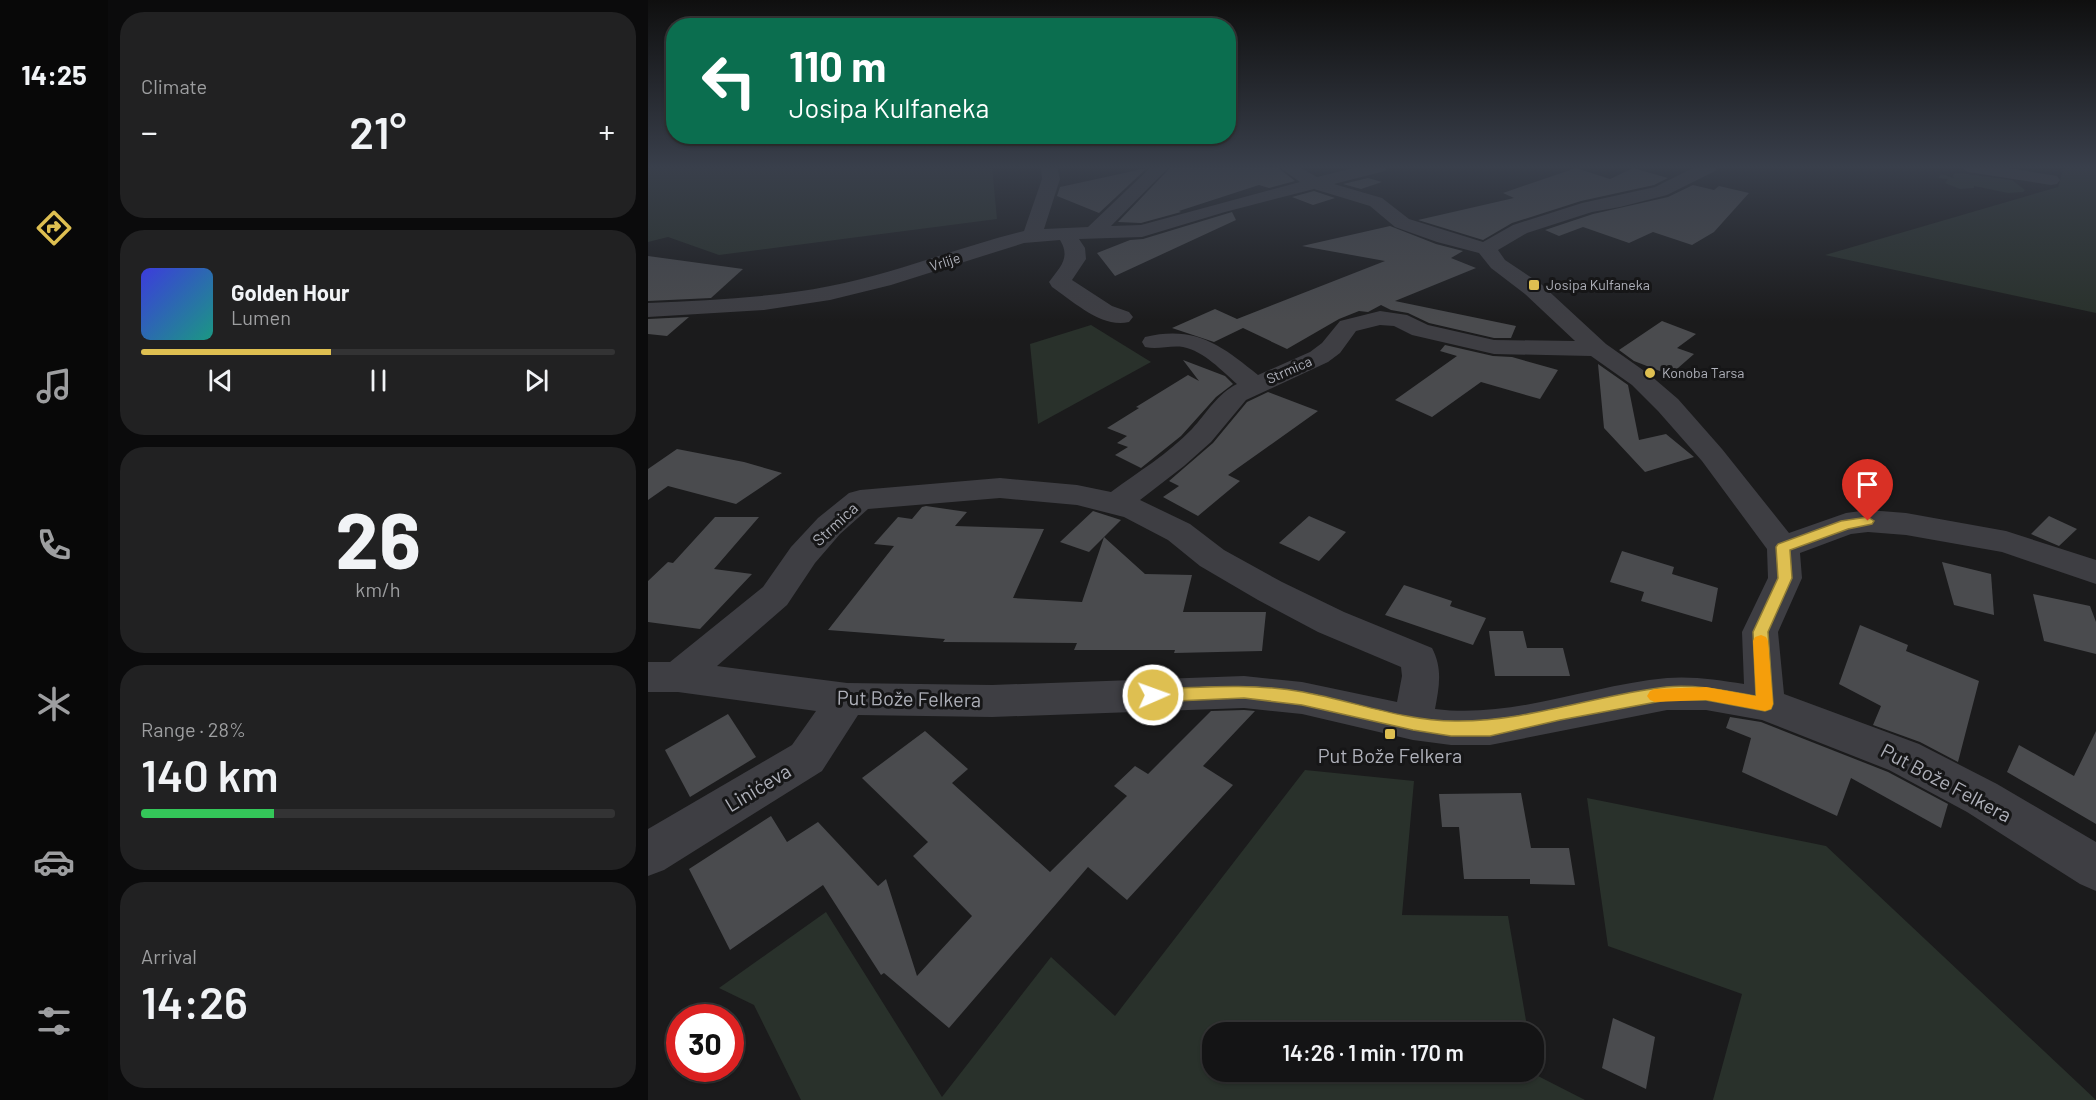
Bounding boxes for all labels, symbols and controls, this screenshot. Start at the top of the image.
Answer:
text: 110 m [789,40,886,90]
icon: left [690,42,768,120]
text: 14:25 [21,58,87,90]
text: Climate [141,74,207,98]
text: Josipa Kulfaneka [789,91,989,123]
text: 21° [349,104,407,158]
text: − [141,111,158,151]
text: + [598,111,615,151]
icon: directions [33,207,75,249]
street label: Vrlije [928,249,962,274]
place label: Josipa Kulfaneka [1546,276,1650,293]
marker: Josipa Kulfaneka [1527,278,1541,292]
text: Golden Hour [231,279,349,305]
text: Lumen [231,305,291,329]
street label: Strmica [1263,352,1314,387]
icon: previous [204,364,237,397]
icon: pause [362,364,395,397]
icon: next [520,364,553,397]
place label: Konoba Tarsa [1662,364,1745,381]
icon: music [33,365,75,407]
marker: Konoba Tarsa [1643,366,1657,380]
pin [1842,459,1893,521]
icon: arrive [1851,468,1884,501]
text: 26 [335,491,421,585]
street label: Strmica [808,498,861,549]
icon: phone [33,524,75,566]
text: km/h [355,577,401,601]
position arrow [1121,663,1185,727]
icon: climate [33,683,75,725]
street label: Put Bože Felkera [837,685,981,711]
text: Range · 28% [141,717,246,741]
marker: Put Bože Felkera [1383,727,1397,741]
street label: Put Bože Felkera [1877,738,2016,827]
place label: Put Bože Felkera [1318,743,1462,767]
text: 140 km [141,747,279,801]
street label: Linićeva [720,758,795,816]
icon: car [33,841,75,883]
text: Arrival [141,944,197,968]
text: 14:26 [141,974,248,1028]
icon: filters [33,1000,75,1042]
speed limit sign: 30 [666,1004,744,1082]
text: 14:26 · 1 min · 170 m [1282,1039,1464,1065]

